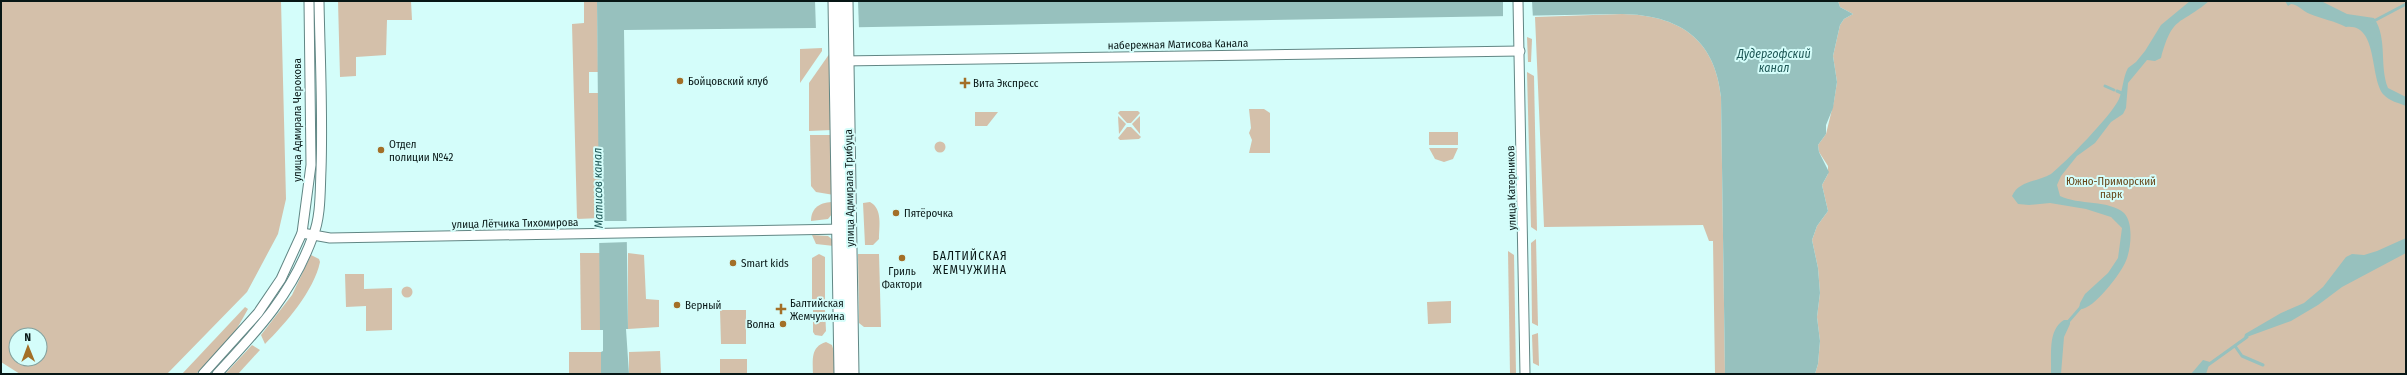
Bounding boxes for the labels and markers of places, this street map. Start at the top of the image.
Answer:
place label: Бойцовский клуб [688,75,768,88]
marker: Бойцовский клуб [675,76,685,86]
place label: Вита Экспресс [973,77,1039,90]
marker: Вита Экспресс [960,78,970,88]
place label: Отдел полиции №42 [389,138,454,164]
marker: Отдел полиции №42 [376,145,386,155]
place label: Пятёрочка [904,207,953,220]
marker: Пятёрочка [891,208,901,218]
marker: Гриль Фактори [897,253,907,263]
place label: Smart kids [741,257,789,270]
marker: Smart kids [728,258,738,268]
place label: Гриль Фактори [882,265,922,291]
place label: Балтийская Жемчужина [790,297,845,323]
place label: Верный [685,299,721,312]
marker: Верный [672,300,682,310]
marker: Балтийская Жемчужина [775,303,787,315]
place label: Волна [746,318,775,331]
marker: Волна [778,319,788,329]

